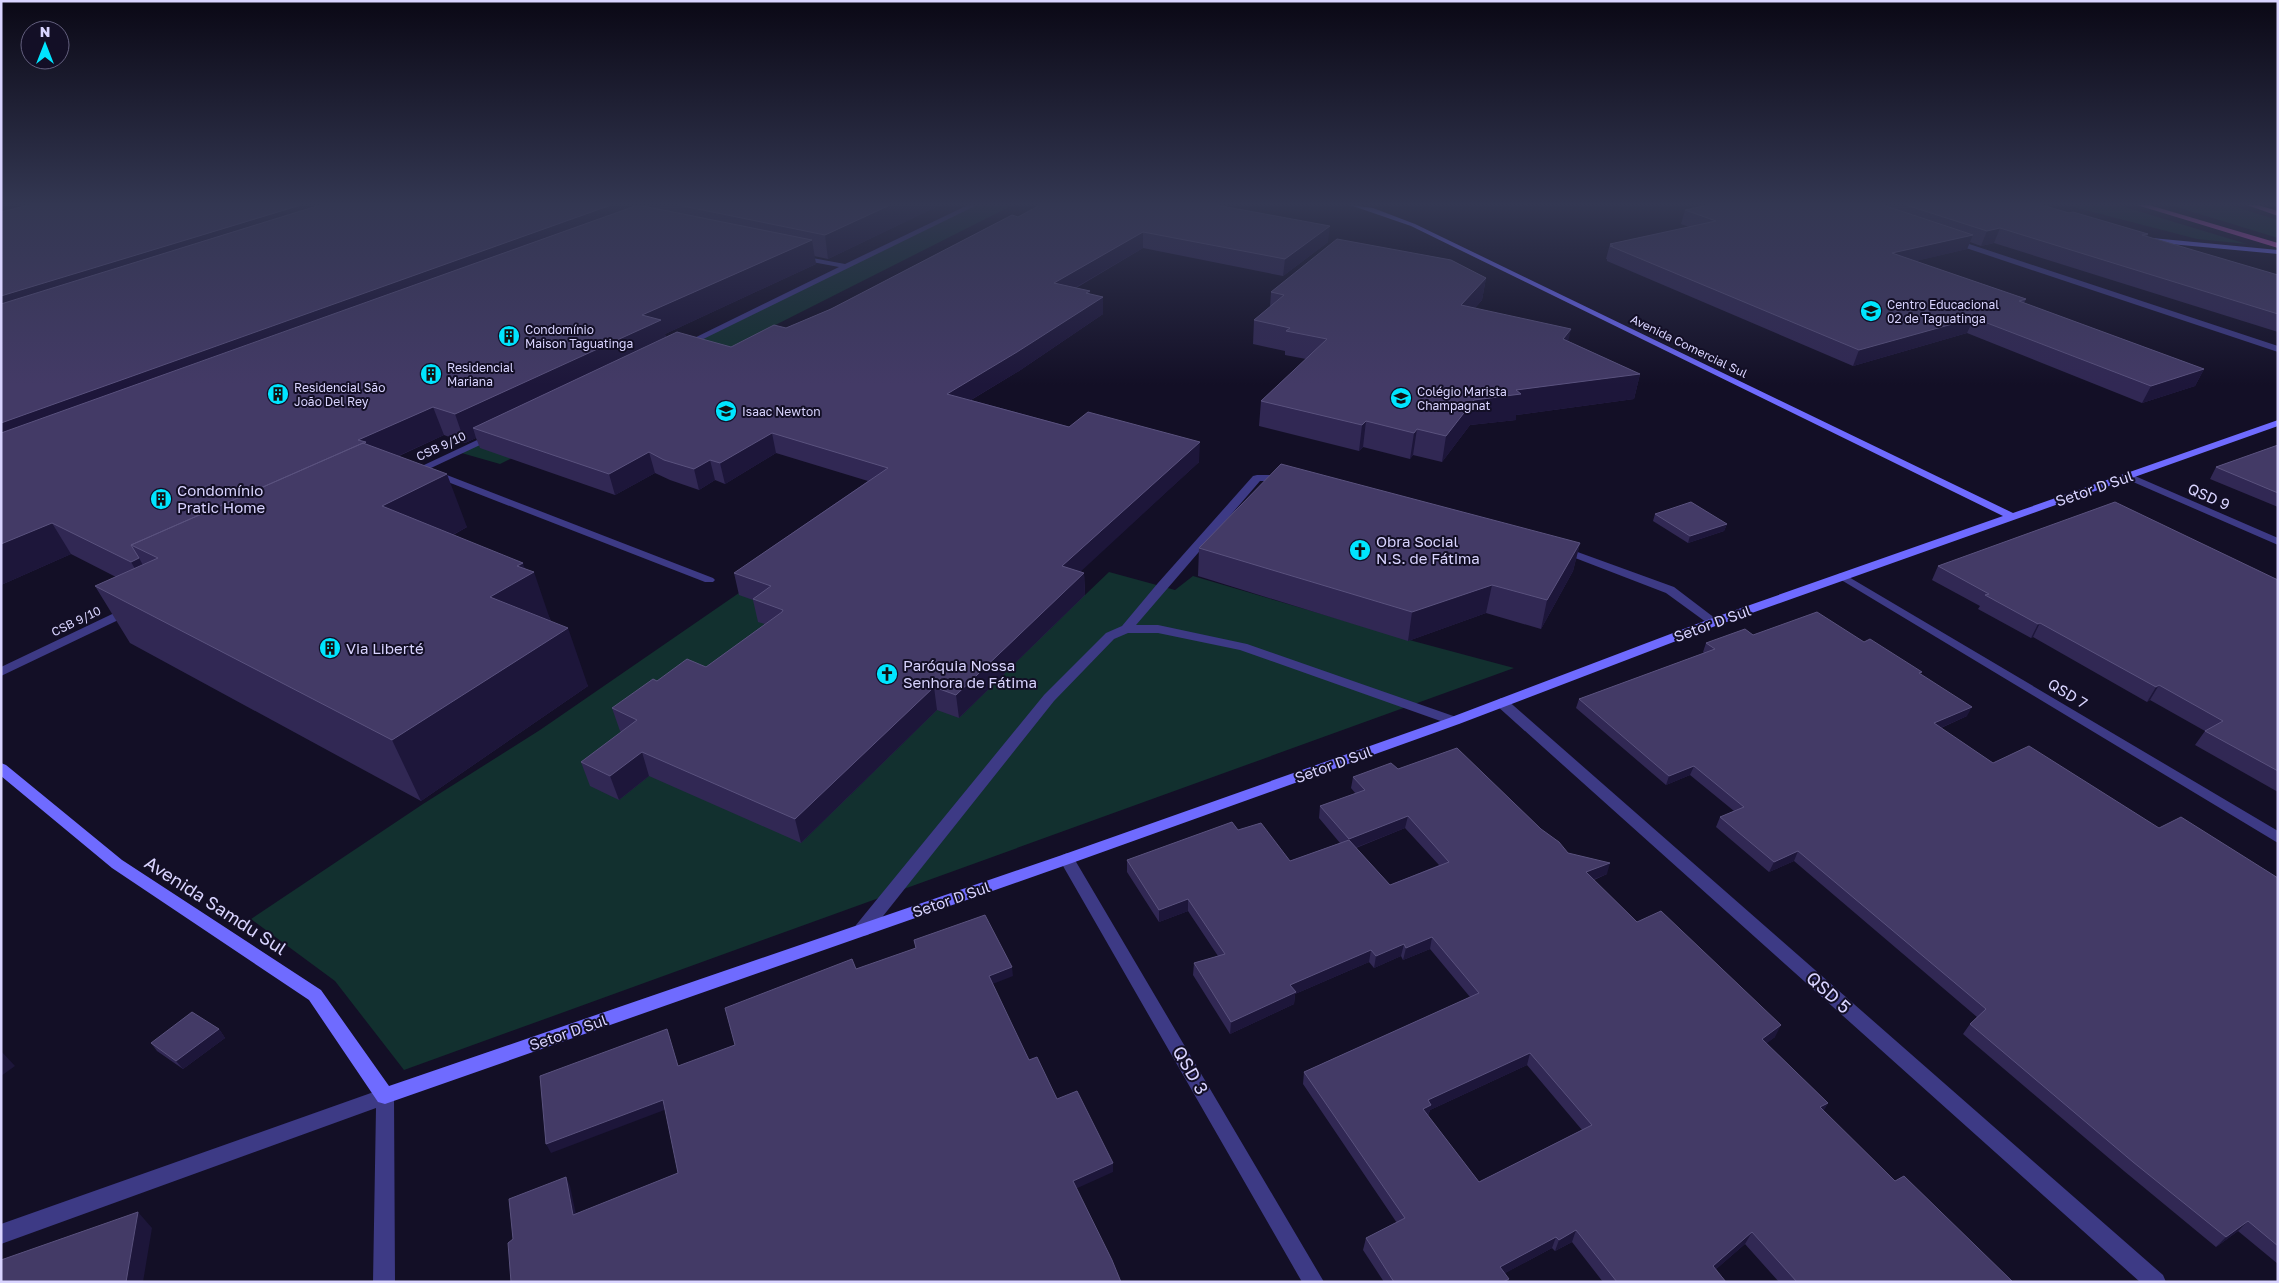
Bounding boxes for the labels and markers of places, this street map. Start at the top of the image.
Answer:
place label: Centro Educacional 02 de Taguatinga [1887,297,1999,326]
school or university icon: Centro Educacional 02 de Taguatinga [1859,299,1883,323]
place label: Condomínio Maison Taguatinga [525,322,633,351]
building icon: Condomínio Maison Taguatinga [497,324,521,348]
place label: Residencial Mariana [447,360,514,389]
building icon: Residencial Mariana [419,362,443,386]
place label: Residencial São João Del Rey [294,380,385,409]
building icon: Residencial São João Del Rey [266,382,290,406]
place label: Colégio Marista Champagnat [1417,384,1507,413]
school or university icon: Colégio Marista Champagnat [1389,386,1413,410]
school or university icon: Isaac Newton [714,399,738,423]
place label: Isaac Newton [742,404,821,419]
place label: Condomínio Pratic Home [177,481,265,516]
building icon: Condomínio Pratic Home [149,487,173,511]
place label: Obra Social N.S. de Fátima [1376,532,1480,567]
church icon: Obra Social N.S. de Fátima [1348,538,1372,562]
building icon: Via Liberté [318,636,342,660]
place label: Via Liberté [346,639,424,657]
place label: Paróquia Nossa Senhora de Fátima [903,656,1037,691]
church icon: Paróquia Nossa Senhora de Fátima [875,662,899,686]

